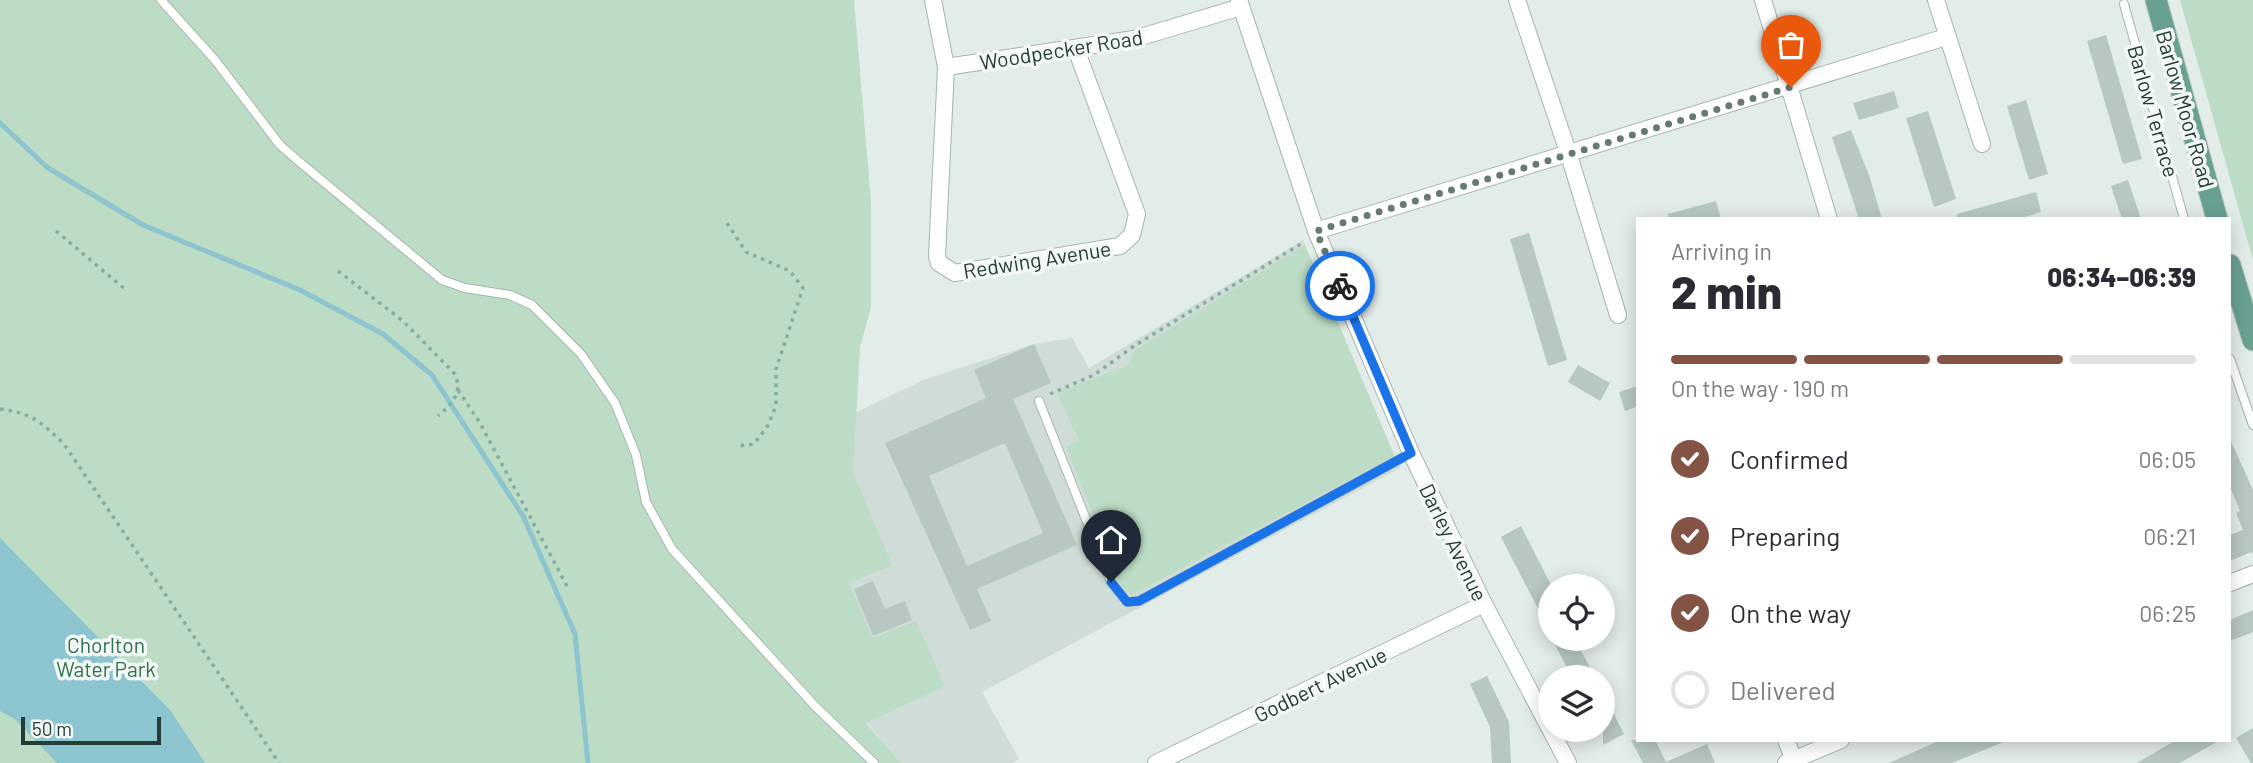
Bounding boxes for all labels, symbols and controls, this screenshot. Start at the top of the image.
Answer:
pin [1761,15,1821,87]
street label: Woodpecker Road [978,24,1144,74]
icon: bag [1772,26,1810,64]
street label: Barlow Moor Road [2152,27,2220,191]
street label: Barlow Terrace [2123,42,2185,180]
street label: Redwing Avenue [961,235,1113,283]
text: Arriving in [1671,237,1772,265]
courier [1305,251,1375,321]
text: 06:34–06:39 [2047,261,2196,292]
text: 2 min [1671,263,1782,318]
icon: bike [1321,267,1359,305]
text: On the way · 190 m [1671,374,1849,402]
icon: check [1671,440,1709,478]
text: Confirmed [1730,443,1849,474]
text: 06:05 [2139,445,2196,473]
street label: Darley Avenue [1415,479,1493,605]
pin [1081,510,1141,582]
icon: check [1671,517,1709,555]
text: Preparing [1730,520,1840,551]
icon: home [1092,521,1130,559]
text: 06:21 [2143,522,2196,550]
map controls [1538,574,1615,742]
button: locate [1538,574,1615,651]
icon: check [1671,594,1709,632]
text: On the way [1730,597,1851,628]
text: 06:25 [2139,599,2196,627]
park label: Chorlton Water Park [56,632,156,681]
street label: Godbert Avenue [1249,641,1391,727]
button: layers [1538,665,1615,742]
text: Delivered [1730,674,1836,705]
scale bar [21,714,161,746]
text: 50 m [32,717,72,740]

